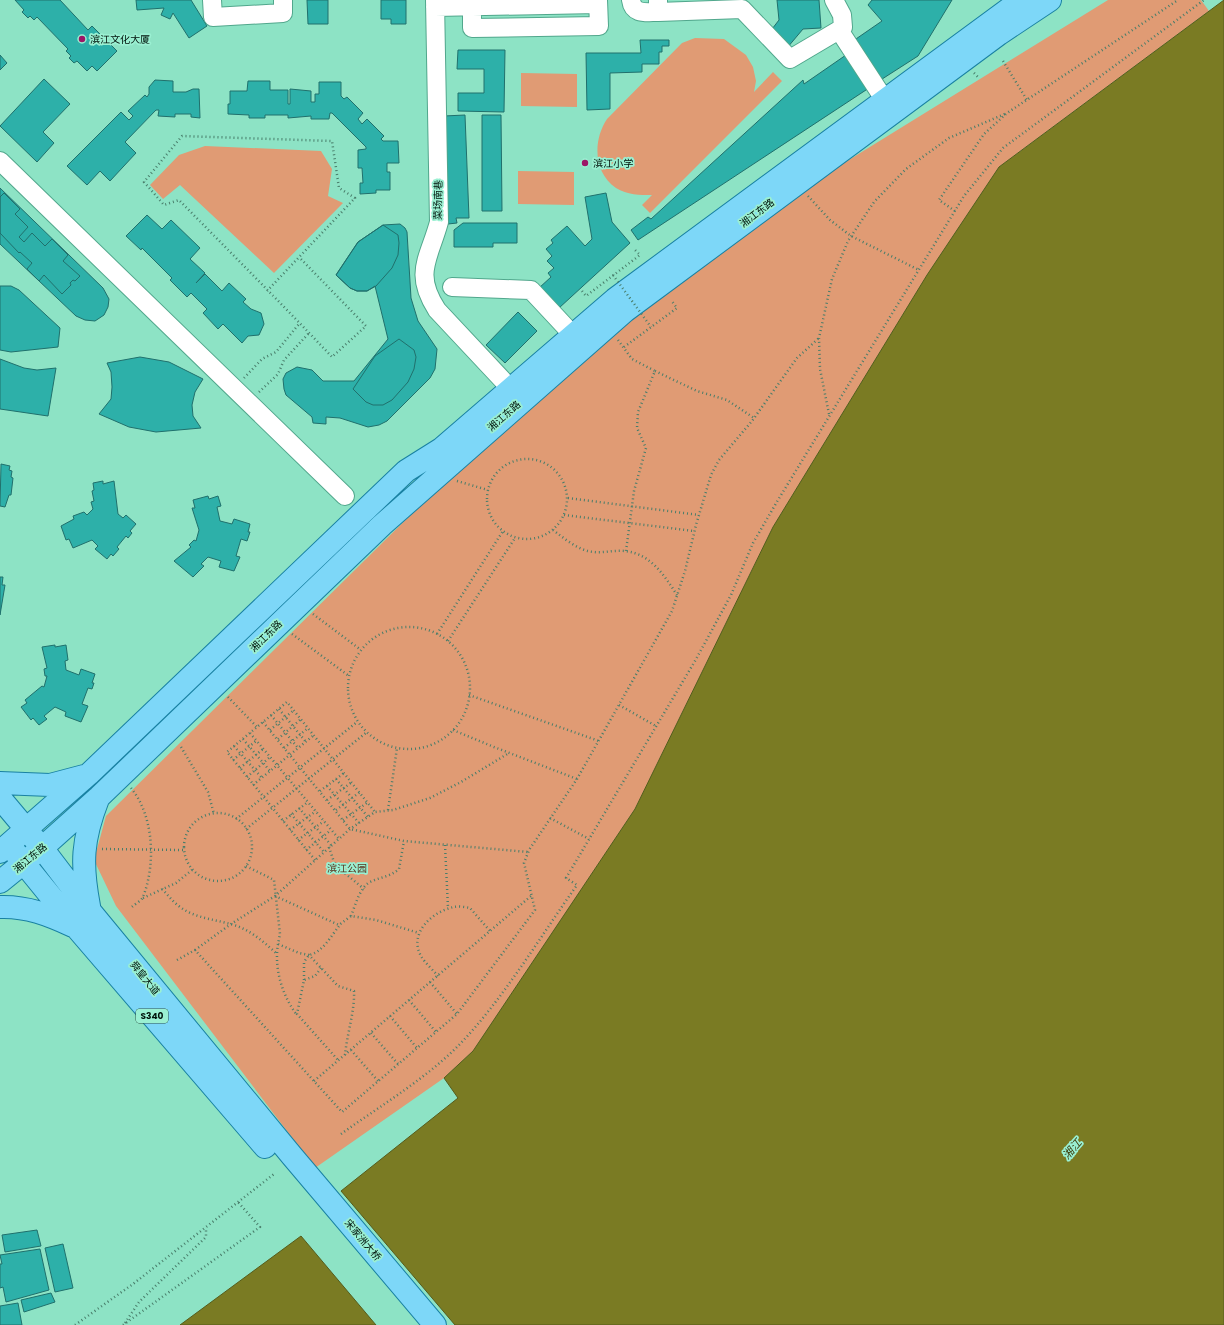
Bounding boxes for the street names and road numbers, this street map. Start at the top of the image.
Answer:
street label: 菜场南巷 [430,180,446,220]
street label: 湘江东路 [737,195,777,231]
street label: 湘江东路 [484,397,524,435]
street label: 湘江东路 [246,617,286,655]
street label: 湘江东路 [10,839,50,877]
street label: 舜皇大道 [127,958,163,998]
road number: S340 [136,1009,168,1023]
street label: 宋家洲大桥 [341,1216,385,1264]

